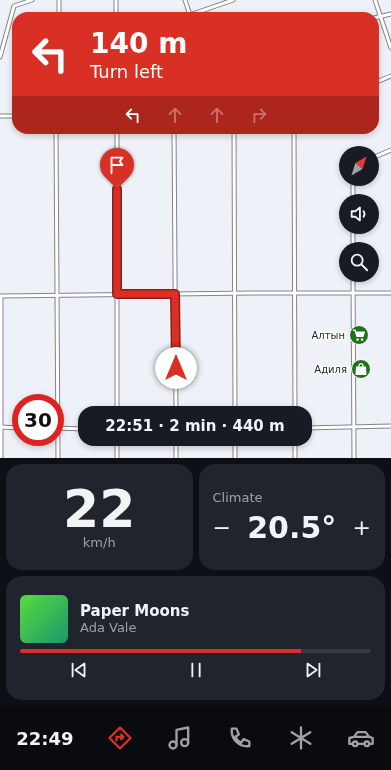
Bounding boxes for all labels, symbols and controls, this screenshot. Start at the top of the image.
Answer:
text: 140 m [90,27,187,60]
icon: left [24,28,76,80]
text: Turn left [90,61,163,82]
icon: left [122,104,144,126]
icon: ahead [164,104,186,126]
icon: ahead [206,104,228,126]
icon: right [248,104,270,126]
north arrow [339,146,379,186]
map controls [339,146,379,282]
pin [100,148,134,189]
icon: arrive [106,154,128,176]
button: sound [339,194,379,234]
button: search [339,242,379,282]
supermarket icon: Алтын [348,324,370,346]
place label: Алтын [312,330,345,341]
position arrow [155,347,197,389]
shop icon: Адиля [350,358,372,380]
place label: Адиля [314,364,347,375]
speed limit sign: 30 [12,394,64,446]
text: 22:51 · 2 min · 440 m [105,417,285,435]
text: 22 [63,479,135,539]
text: Climate [213,490,263,505]
text: 20.5° [247,510,336,545]
text: − [213,515,231,540]
text: + [353,515,371,540]
text: km/h [83,535,116,550]
text: Paper Moons [80,602,189,620]
text: Ada Vale [80,620,136,635]
icon: previous [68,659,90,681]
icon: pause [185,659,207,681]
icon: next [302,659,324,681]
icon: directions [106,724,134,752]
icon: music [166,724,194,752]
icon: phone [226,724,254,752]
icon: climate [287,724,315,752]
icon: car [347,724,375,752]
text: 22:49 [16,728,73,749]

